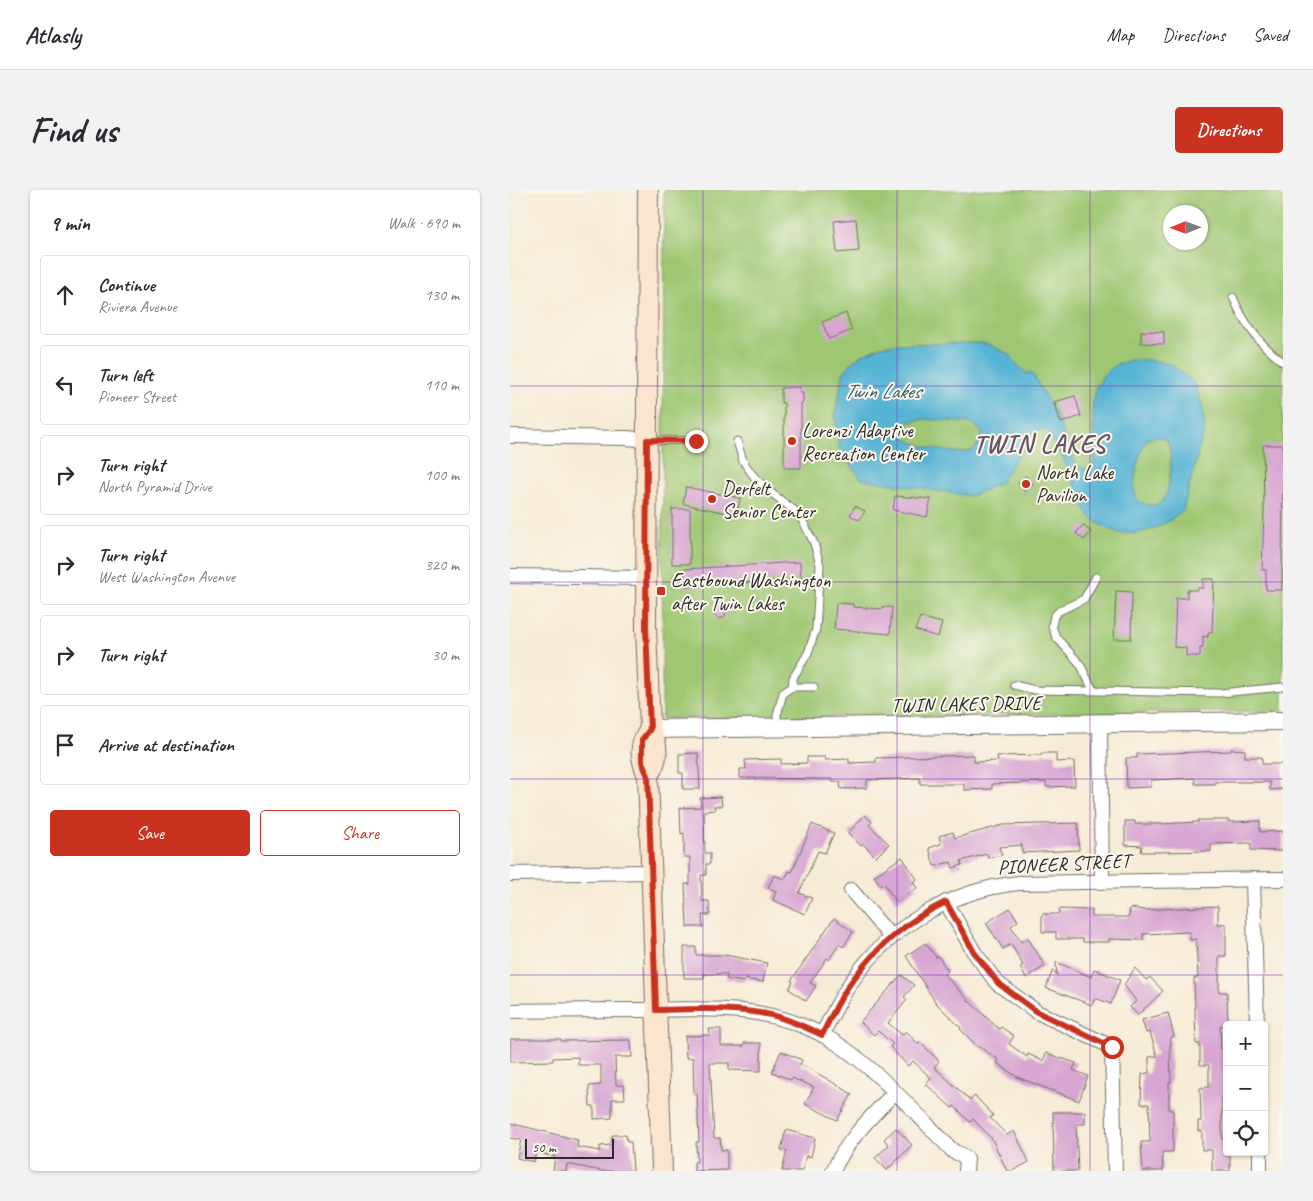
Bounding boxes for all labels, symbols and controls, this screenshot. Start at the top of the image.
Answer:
text: Atlasly [25,20,81,50]
text: Map [1107,24,1134,46]
text: Directions [1162,24,1225,46]
text: Saved [1253,24,1288,46]
button: Directions [1175,107,1283,153]
text: Find us [30,108,117,153]
north arrow [1163,205,1208,250]
text: 9 min [50,210,90,236]
text: Walk · 690 m [388,213,460,233]
text: Continue [98,273,155,297]
icon: ahead [51,281,79,309]
text: 130 m [425,285,459,305]
text: Riviera Avenue [98,297,177,317]
text: Turn left [98,363,153,387]
icon: left [51,371,79,399]
text: 110 m [425,375,459,395]
water label: Twin Lakes [844,378,924,404]
text: Pioneer Street [98,387,176,407]
place label: Lorenzi Adaptive Recreation Center [802,418,926,466]
district label: TWIN LAKES [974,428,1111,460]
route end [685,430,708,453]
marker: Lorenzi Adaptive Recreation Center [786,435,798,447]
text: Turn right [98,453,165,477]
place label: North Lake Pavilion [1036,460,1115,508]
icon: right [51,461,79,489]
text: 100 m [425,465,459,485]
place label: Derfelt Senior Center [722,476,817,524]
text: North Pyramid Drive [98,477,212,497]
marker: North Lake Pavilion [1020,478,1032,490]
marker: Derfelt Senior Center [706,493,718,505]
text: Turn right [98,543,165,567]
icon: right [51,551,79,579]
text: 320 m [425,555,459,575]
text: West Washington Avenue [98,567,235,587]
place label: Eastbound Washington after Twin Lakes [671,568,831,616]
marker: Eastbound Washington after Twin Lakes [655,585,667,597]
icon: right [51,641,79,669]
text: Turn right [98,643,165,667]
text: 30 m [432,645,459,665]
street label: TWIN LAKES DRIVE [891,690,1044,718]
icon: arrive [51,731,79,759]
text: Arrive at destination [98,733,234,757]
button: Save [50,810,250,856]
button: Share [260,810,460,856]
street label: PIONEER STREET [997,848,1135,880]
map controls [1223,1021,1268,1156]
button: + [1223,1021,1268,1066]
route start [1101,1036,1124,1059]
button: − [1223,1066,1268,1111]
button: locate [1223,1111,1268,1156]
scale bar [525,1136,614,1159]
text: 50 m [532,1139,556,1156]

